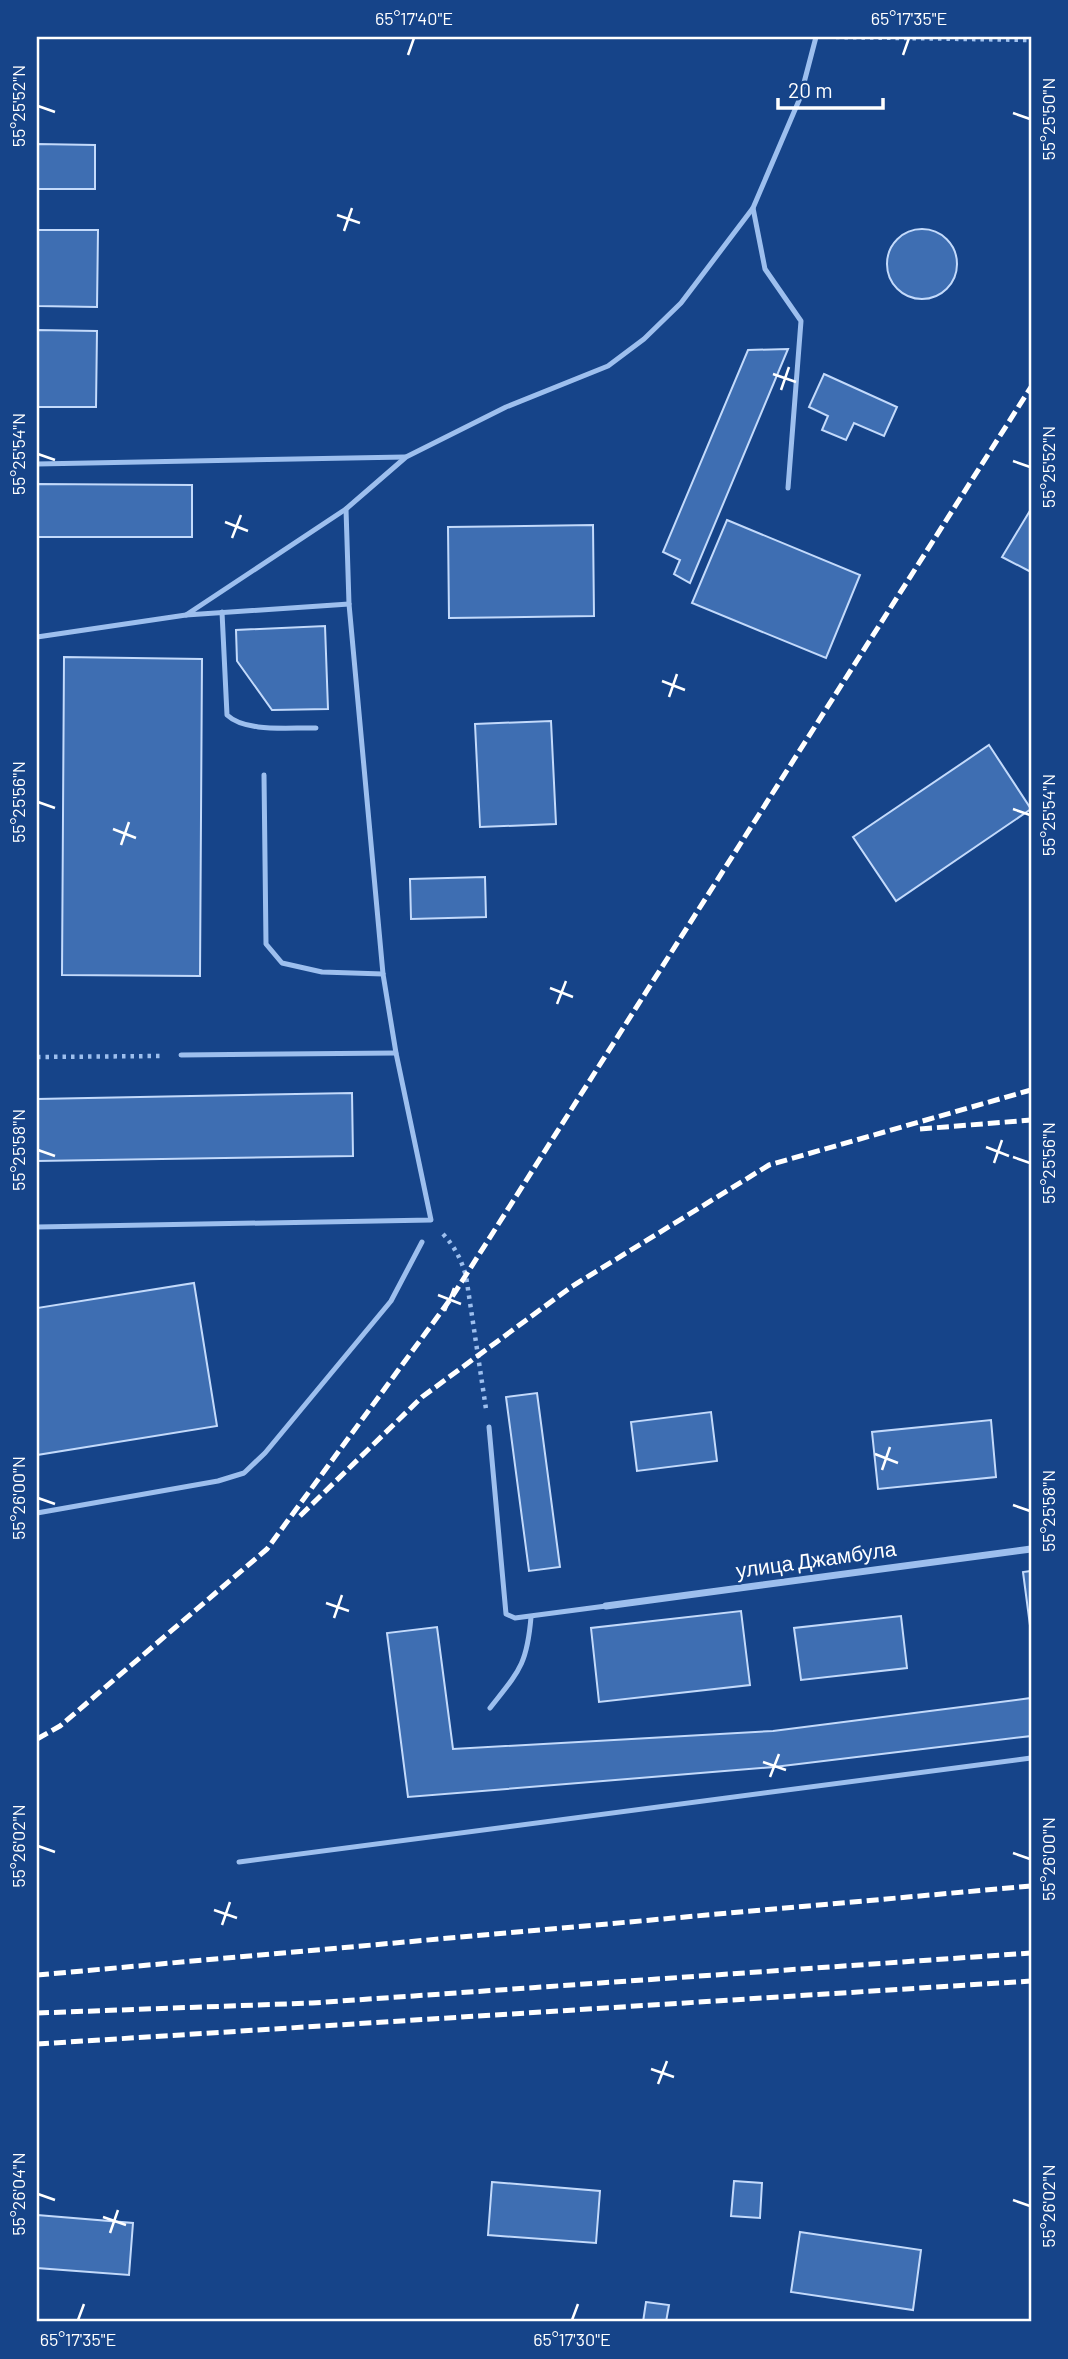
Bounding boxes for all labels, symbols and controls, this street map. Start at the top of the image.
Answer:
text: 65°17'40"E [375,7,453,29]
text: 65°17'35"E [871,7,947,29]
text: 55°25'52"N [7,65,29,147]
scale bar [778,66,883,110]
text: 20 m [788,77,833,102]
text: 55°25'50"N [1037,78,1059,160]
text: 55°25'54"N [7,413,29,495]
text: 55°25'52"N [1037,426,1059,508]
text: 55°25'56"N [7,761,29,843]
text: 55°25'54"N [1037,774,1059,856]
text: 55°25'58"N [7,1109,29,1191]
text: 55°25'56"N [1037,1122,1059,1204]
text: 55°26'00"N [7,1456,29,1540]
text: 55°25'58"N [1037,1470,1059,1552]
street label: улица Джамбула [734,1535,898,1582]
text: 55°26'02"N [7,1804,29,1888]
text: 55°26'00"N [1037,1817,1059,1901]
text: 55°26'04"N [7,2152,29,2236]
text: 55°26'02"N [1037,2164,1059,2248]
text: 65°17'35"E [40,2328,116,2350]
text: 65°17'30"E [533,2328,611,2350]

